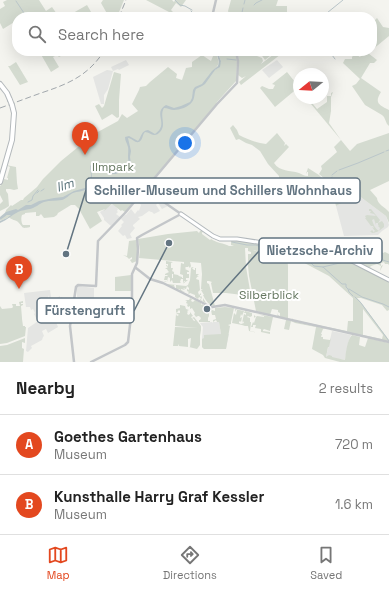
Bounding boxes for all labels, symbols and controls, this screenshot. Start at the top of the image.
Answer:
search box [12,12,377,56]
icon: search [26,23,48,45]
text: Search here [58,25,144,44]
north arrow [293,68,329,104]
pin: A [72,122,98,155]
your location [175,133,195,153]
park label: Ilmpark [92,159,134,175]
water label: Ilm [54,174,77,196]
callout: Schiller-Museum und Schillers Wohnhaus [86,178,360,203]
text: Schiller-Museum und Schillers Wohnhaus [94,182,352,199]
callout: Nietzsche-Archiv [259,238,382,263]
text: Nietzsche-Archiv [267,242,373,259]
pin: B [6,256,32,289]
park label: Silberblick [239,287,299,303]
callout: Fürstengruft [37,298,134,323]
text: Fürstengruft [45,302,125,319]
text: Nearby [16,377,75,399]
text: 2 results [319,380,373,397]
text: Goethes Gartenhaus [54,427,202,446]
text: A [25,436,33,453]
text: 720 m [335,436,373,453]
text: Museum [54,446,107,463]
text: Kunsthalle Harry Graf Kessler [54,487,264,506]
text: B [25,496,33,513]
text: 1.6 km [335,496,373,513]
text: Museum [54,506,107,523]
tab: Map [47,544,70,582]
tab: Directions [163,544,217,582]
tab: Saved [310,544,342,582]

